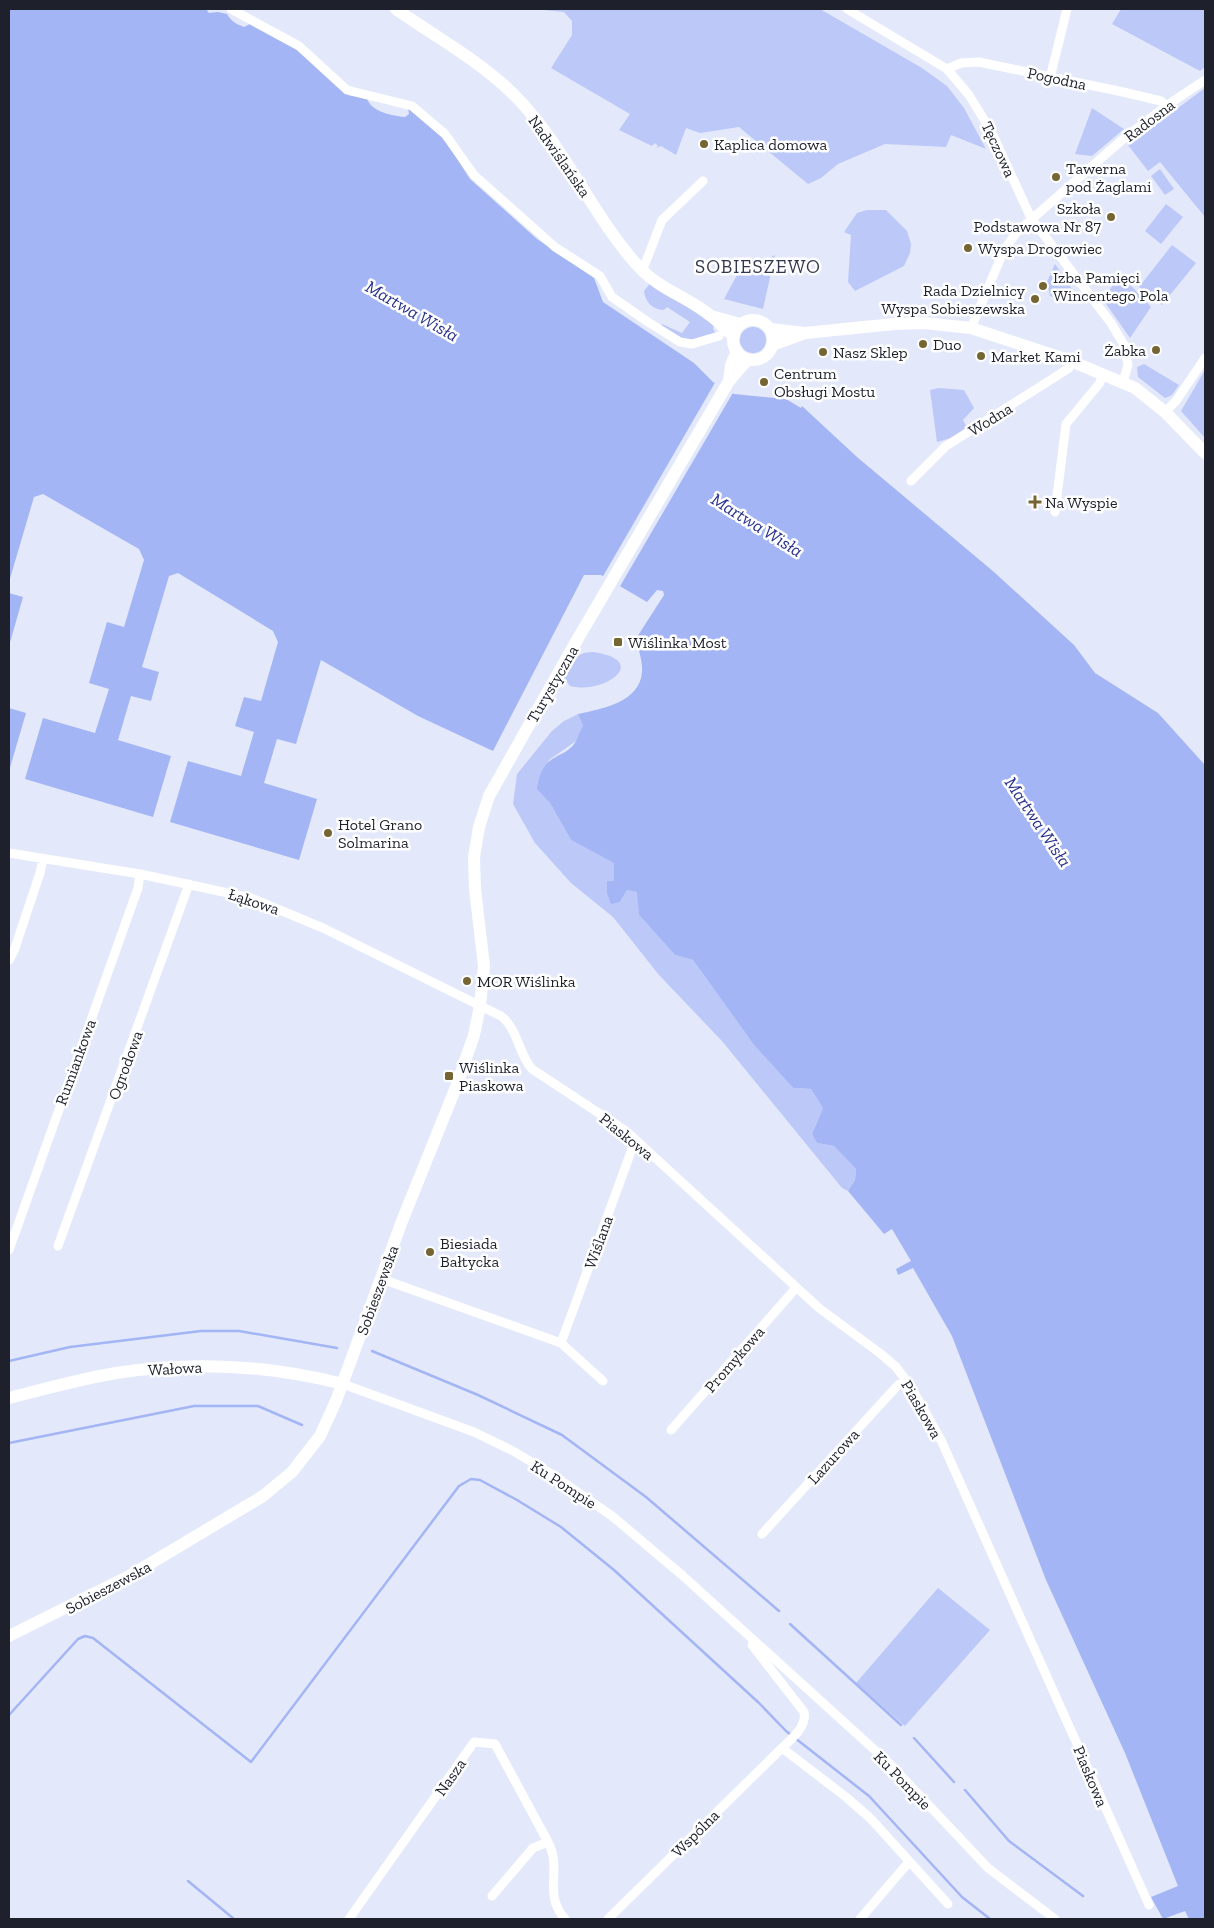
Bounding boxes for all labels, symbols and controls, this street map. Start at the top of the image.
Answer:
street label: Pogodna [1026,63,1088,94]
street label: Radosna [1120,95,1179,146]
street label: Nadwiślańska [524,112,595,201]
street label: Tęczowa [977,118,1020,180]
place label: Kaplica domowa [714,135,827,154]
marker: Kaplica domowa [698,138,710,150]
place label: Tawerna pod Żaglami [1066,159,1152,196]
marker: Tawerna pod Żaglami [1050,171,1062,183]
place label: Szkoła Podstawowa Nr 87 [973,199,1101,236]
marker: Szkoła Podstawowa Nr 87 [1105,211,1117,223]
place label: Wyspa Drogowiec [978,239,1102,258]
marker: Wyspa Drogowiec [962,242,974,254]
district label: SOBIESZEWO [695,255,821,278]
place label: Izba Pamięci Wincentego Pola [1053,268,1169,305]
water label: Martwa Wisła [362,276,462,346]
marker: Izba Pamięci Wincentego Pola [1037,280,1049,292]
place label: Rada Dzielnicy Wyspa Sobieszewska [881,281,1026,318]
marker: Rada Dzielnicy Wyspa Sobieszewska [1029,293,1041,305]
place label: Duo [933,335,961,354]
marker: Duo [917,338,929,350]
place label: Żabka [1104,341,1146,360]
place label: Nasz Sklep [833,343,908,362]
marker: Żabka [1150,344,1162,356]
marker: Nasz Sklep [817,346,829,358]
place label: Market Kami [991,347,1081,366]
marker: Market Kami [975,350,987,362]
place label: Centrum Obsługi Mostu [774,364,875,401]
marker: Centrum Obsługi Mostu [758,376,770,388]
street label: Wodna [965,398,1016,440]
water label: Martwa Wisła [707,488,807,562]
place label: Na Wyspie [1045,493,1117,512]
marker: Na Wyspie [1029,496,1041,508]
place label: Wiślinka Most [628,633,727,652]
marker: Wiślinka Most [612,636,624,648]
street label: Turystyczna [523,642,582,726]
water label: Martwa Wisła [1000,773,1076,871]
place label: Hotel Grano Solmarina [338,815,422,852]
marker: Hotel Grano Solmarina [322,827,334,839]
street label: Łąkowa [226,884,282,919]
place label: MOR Wiślinka [477,972,576,991]
marker: MOR Wiślinka [461,975,473,987]
street label: Rumiankowa [51,1016,100,1108]
street label: Ogrodowa [104,1028,147,1102]
place label: Wiślinka Piaskowa [459,1058,524,1095]
marker: Wiślinka Piaskowa [443,1070,455,1082]
street label: Piaskowa [596,1109,658,1164]
street label: Wiślana [580,1213,617,1271]
place label: Biesiada Bałtycka [440,1234,499,1271]
street label: Sobieszewska [352,1242,403,1338]
marker: Biesiada Bałtycka [424,1246,436,1258]
street label: Promykowa [700,1322,768,1396]
street label: Wałowa [147,1358,203,1379]
street label: Piaskowa [897,1377,946,1442]
street label: Lazurowa [804,1425,863,1488]
street label: Ku Pompie [527,1456,600,1513]
street label: Sobieszewska [62,1557,155,1618]
street label: Piaskowa [1069,1743,1112,1810]
street label: Ku Pompie [870,1747,935,1814]
street label: Nasza [431,1755,470,1800]
street label: Wspólna [668,1805,723,1861]

